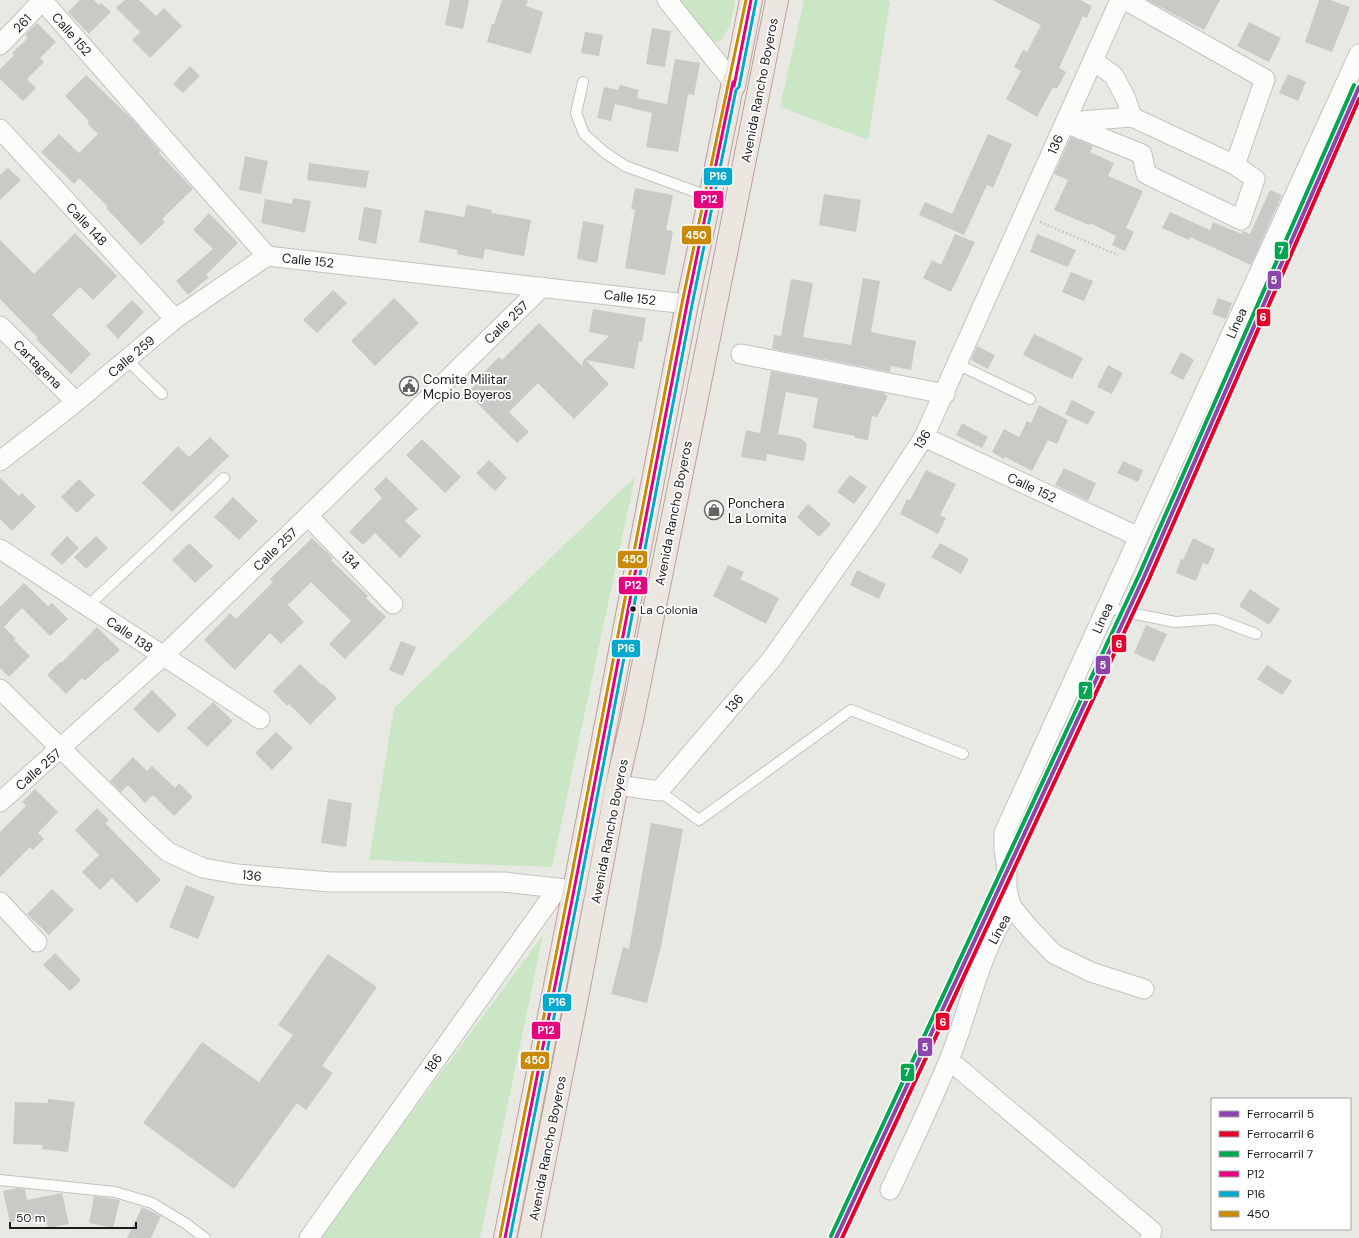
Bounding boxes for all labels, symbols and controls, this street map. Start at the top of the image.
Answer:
street label: Calle 152 [48,9,95,60]
street label: 261 [9,10,35,36]
street label: Avenida Rancho Boyeros [737,16,782,164]
street label: 136 [1044,132,1067,157]
line badge: P16 [703,167,733,186]
text: P16 [709,169,727,183]
line badge: P12 [693,190,724,209]
text: P12 [700,192,718,206]
street label: Calle 148 [62,199,111,250]
line badge: 450 [681,225,712,245]
text: 450 [685,228,707,242]
line badge: 7 [1274,241,1289,260]
text: 7 [1278,243,1284,257]
street label: Calle 152 [281,249,335,272]
line badge: 5 [1267,270,1282,290]
text: 5 [1271,273,1278,287]
street label: Calle 152 [603,286,657,309]
street label: Calle 257 [481,297,532,348]
street label: Línea [1222,305,1251,341]
line badge: 6 [1256,308,1271,327]
text: 6 [1260,310,1267,324]
street label: Calle 259 [104,332,158,381]
street label: Cartagena [10,336,66,392]
place label: Comite Militar Mcpio Boyeros [423,371,512,403]
public building icon: Comite Militar Mcpio Boyeros [398,375,420,397]
street label: 136 [910,426,935,452]
street label: Avenida Rancho Boyeros [651,439,696,587]
street label: Calle 152 [1004,469,1059,506]
place label: Ponchera La Lomita [728,495,787,527]
shop icon: Ponchera La Lomita [703,499,725,521]
street label: Calle 257 [250,524,301,575]
street label: 134 [338,547,364,573]
line badge: 450 [617,550,648,569]
text: 450 [622,552,644,566]
line badge: P12 [618,576,648,595]
text: P12 [624,578,642,592]
street label: Línea [1088,600,1117,636]
place label: La Colonia [640,602,698,618]
marker: La Colonia [628,604,638,614]
street label: Calle 138 [103,613,156,656]
line badge: 6 [1111,634,1127,653]
text: 6 [1116,637,1123,651]
line badge: P16 [611,639,641,658]
text: P16 [617,641,635,655]
line badge: 5 [1095,655,1111,675]
text: 5 [1100,658,1107,672]
line badge: 7 [1078,681,1093,700]
text: 7 [1082,683,1088,697]
street label: 136 [721,690,747,716]
street label: Calle 257 [12,745,65,794]
street label: Avenida Rancho Boyeros [587,757,632,905]
street label: 136 [241,866,263,885]
street label: Línea [984,911,1015,947]
line badge: P16 [542,993,572,1012]
text: P16 [548,995,566,1009]
line badge: 6 [935,1012,950,1031]
text: 6 [940,1015,947,1029]
line badge: P12 [531,1021,561,1040]
text: P12 [537,1023,555,1037]
line badge: 5 [917,1037,933,1057]
text: 5 [922,1040,929,1054]
street label: 186 [421,1050,446,1076]
line badge: 450 [520,1051,550,1070]
text: 450 [524,1053,546,1067]
line badge: 7 [900,1063,915,1082]
text: 7 [904,1065,910,1079]
street label: Avenida Rancho Boyeros [525,1074,570,1222]
legend [1211,1098,1351,1230]
text: Ferrocarril 5 [1247,1106,1314,1122]
text: Ferrocarril 6 [1247,1126,1314,1142]
text: Ferrocarril 7 [1247,1146,1313,1162]
text: P12 [1247,1166,1265,1182]
text: P16 [1247,1186,1265,1202]
scale bar [10,1204,136,1230]
text: 450 [1247,1206,1270,1222]
text: 50 m [16,1210,45,1226]

